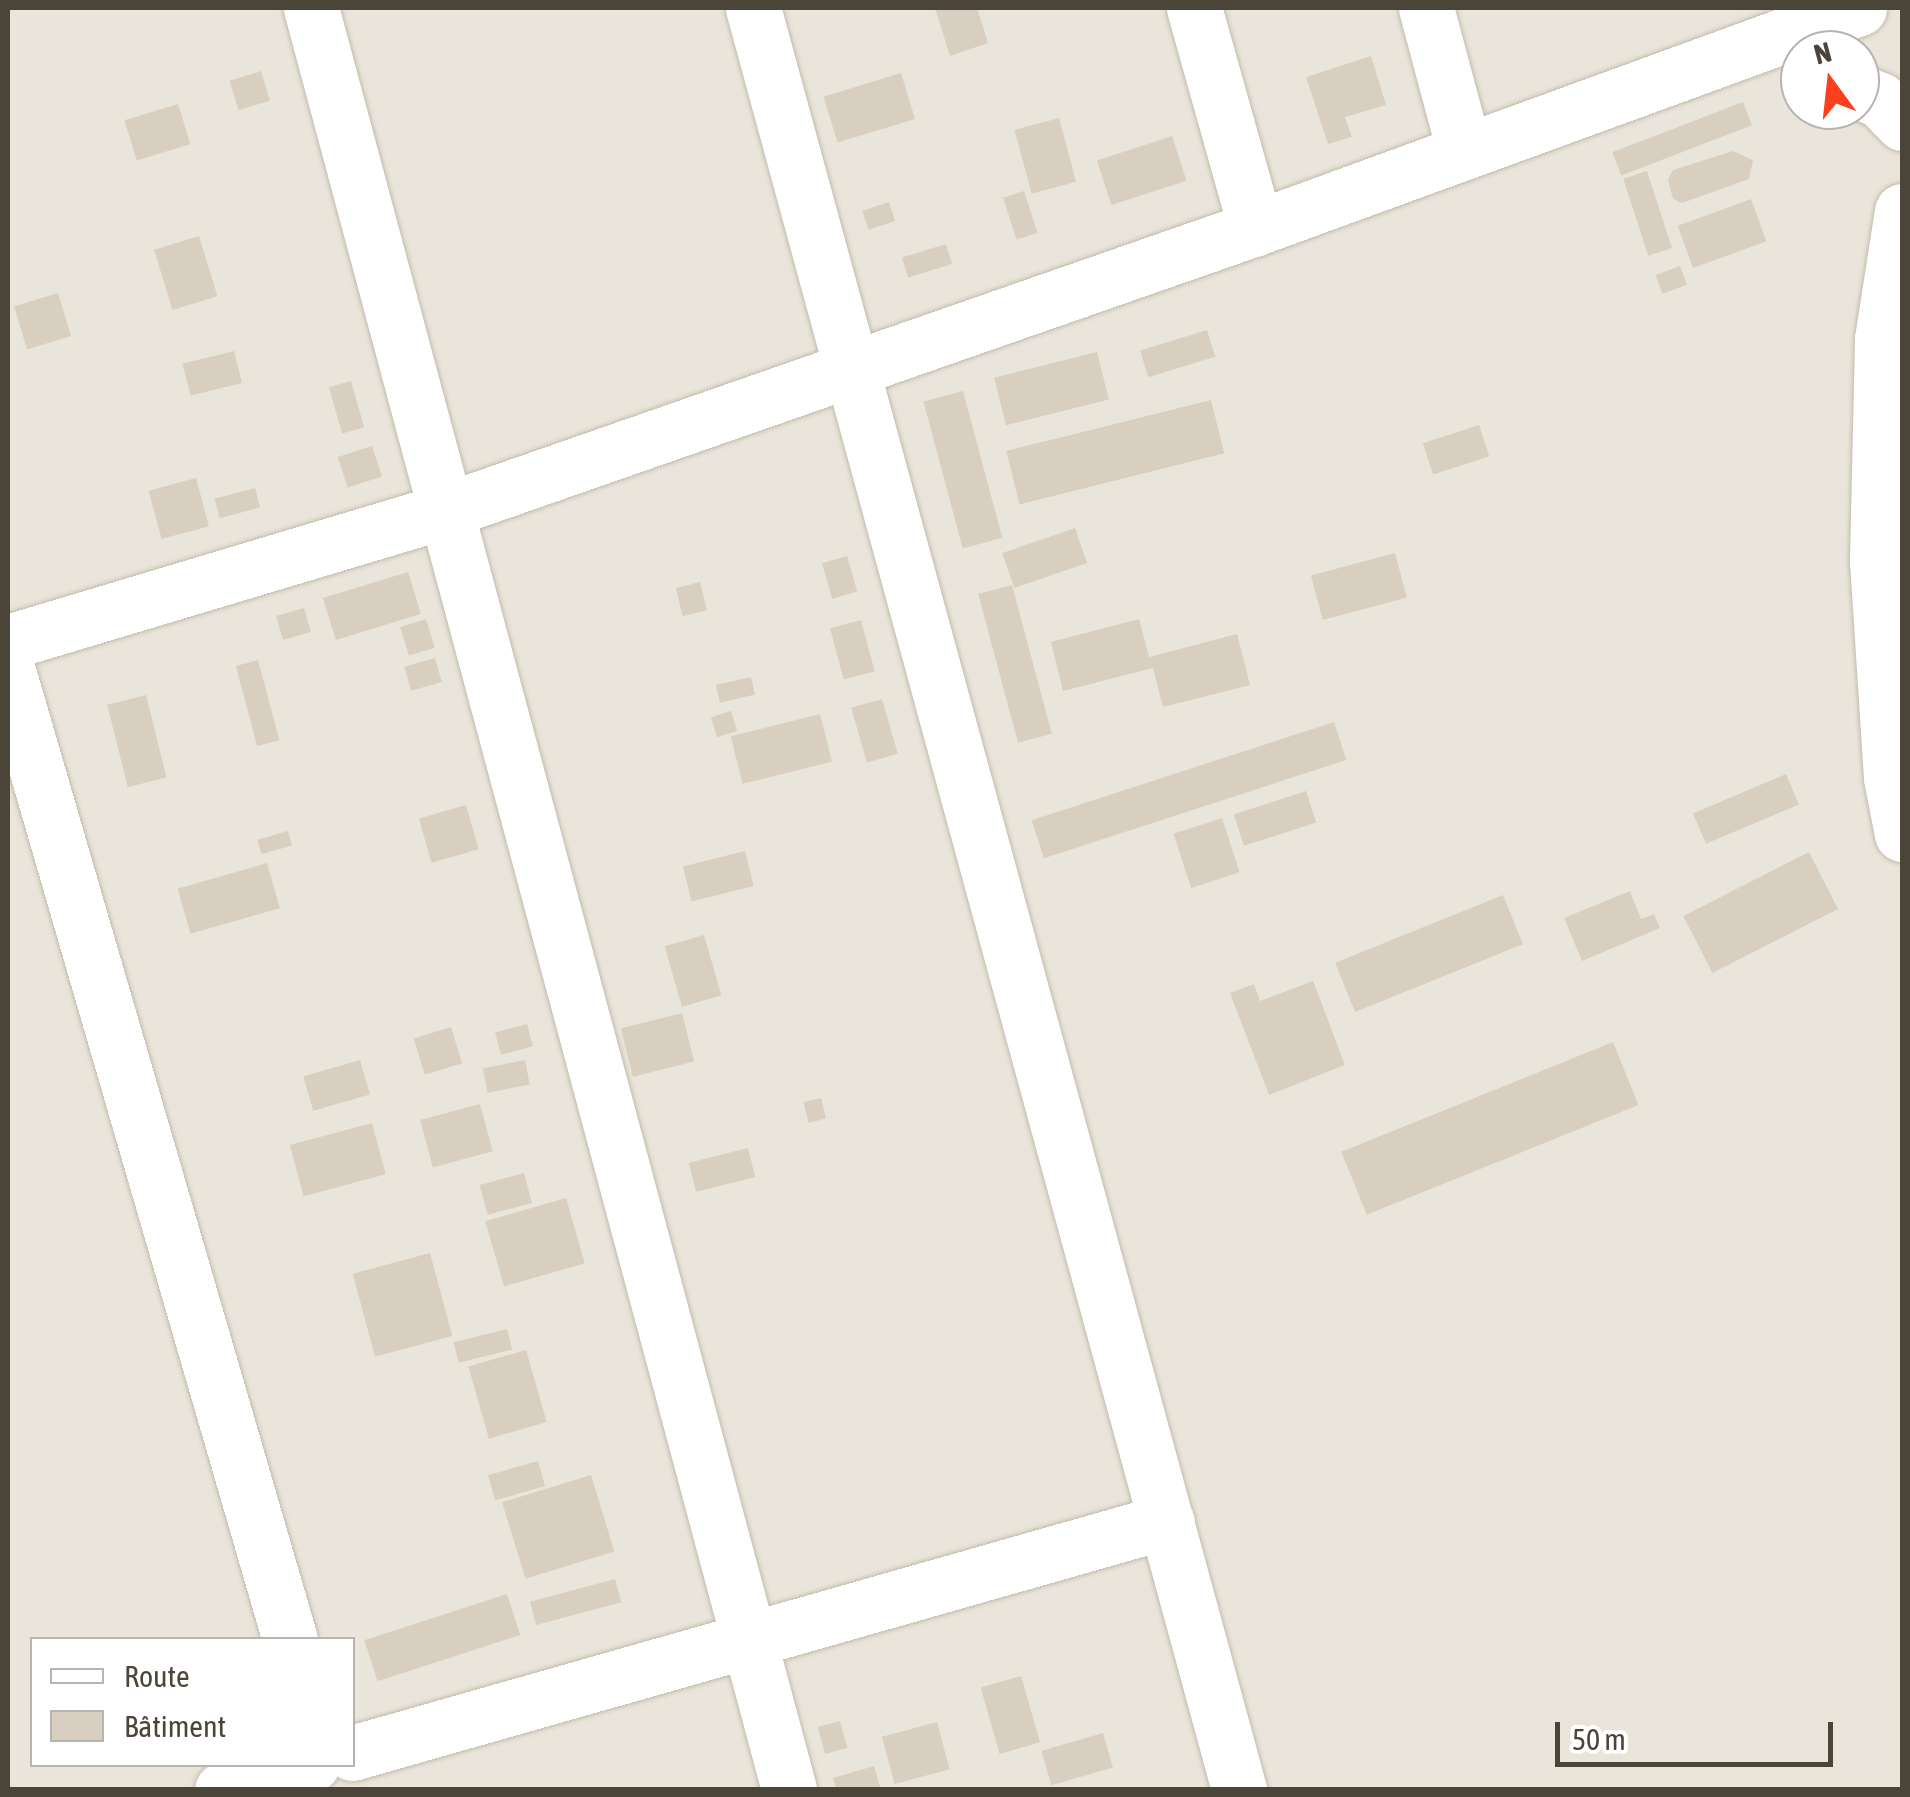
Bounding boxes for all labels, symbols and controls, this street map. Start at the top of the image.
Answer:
north arrow [1780,30,1880,130]
text: N [1811,35,1835,71]
legend [30,1637,355,1767]
text: Route [124,1659,190,1693]
scale bar [1560,1702,1838,1764]
text: Bâtiment [124,1709,226,1743]
text: 50 m [1572,1722,1626,1756]

